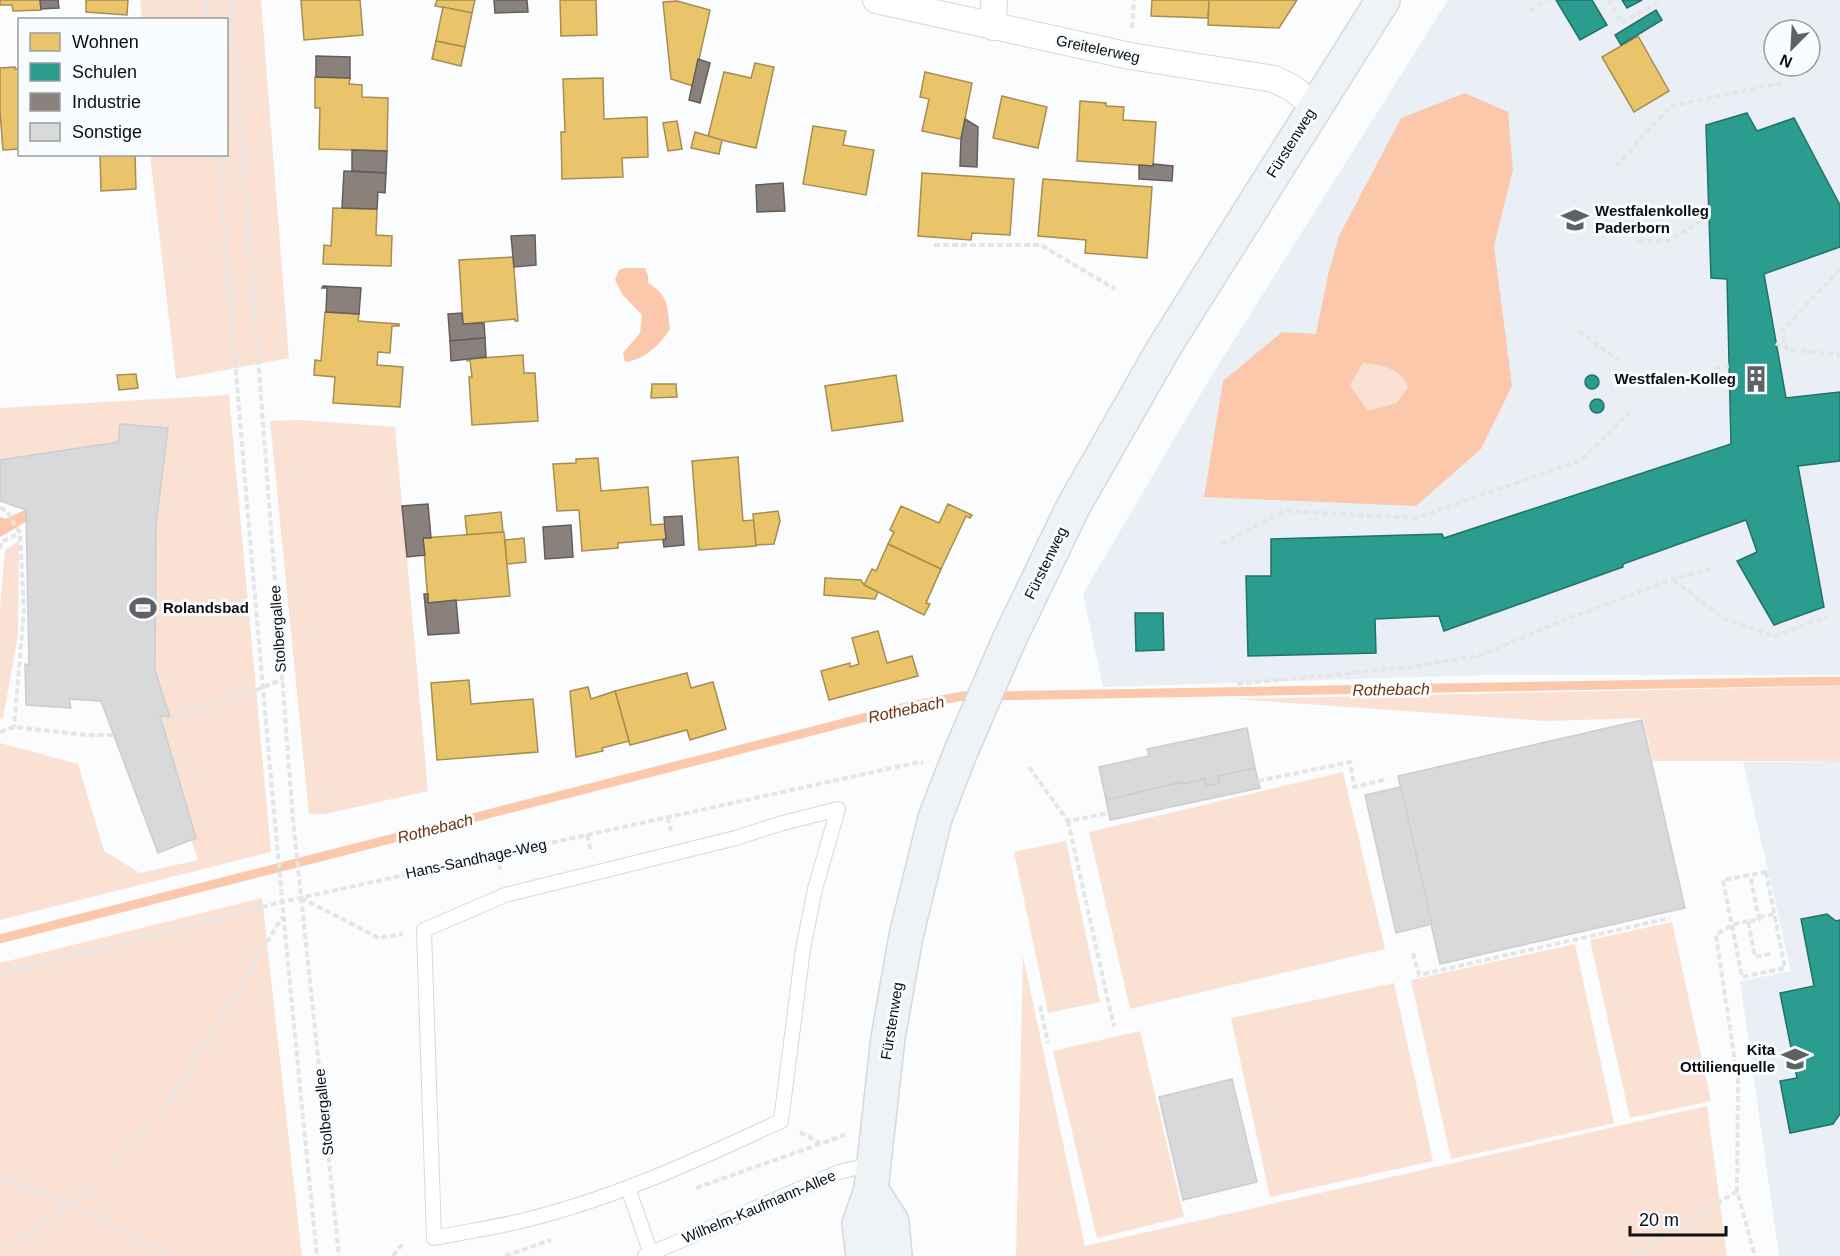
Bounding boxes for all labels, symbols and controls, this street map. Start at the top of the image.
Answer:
legend [18,18,228,156]
north arrow [1762,18,1822,78]
street label: Greitelerweg [1055,31,1141,66]
text: Wohnen [72,32,139,52]
text: N [1777,51,1795,71]
text: Schulen [72,62,137,82]
text: Industrie [72,92,141,112]
street label: Fürstenweg [1263,105,1319,180]
text: Sonstige [72,122,142,142]
place label: Westfalenkolleg Paderborn [1595,202,1709,236]
school or university icon: Westfalenkolleg Paderborn [1560,205,1590,235]
building icon: Westfalen-Kolleg [1741,364,1771,394]
place label: Westfalen-Kolleg [1615,370,1736,387]
street label: Fürstenweg [1021,524,1070,602]
street label: Stolbergallee [266,585,289,673]
sports icon: Rolandsbad [128,593,158,623]
place label: Rolandsbad [163,599,249,616]
water label: Rothebach [1352,680,1430,699]
water label: Rothebach [866,693,946,726]
water label: Rothebach [396,811,475,846]
street label: Hans-Sandhage-Weg [404,835,548,882]
street label: Fürstenweg [877,981,906,1061]
place label: Kita Ottilienquelle [1680,1041,1776,1075]
school or university icon: Kita Ottilienquelle [1780,1044,1810,1074]
street label: Stolbergallee [310,1068,337,1156]
street label: Wilhelm-Kaufmann-Allee [680,1166,838,1247]
scale bar [1630,1199,1726,1237]
text: 20 m [1639,1210,1679,1230]

